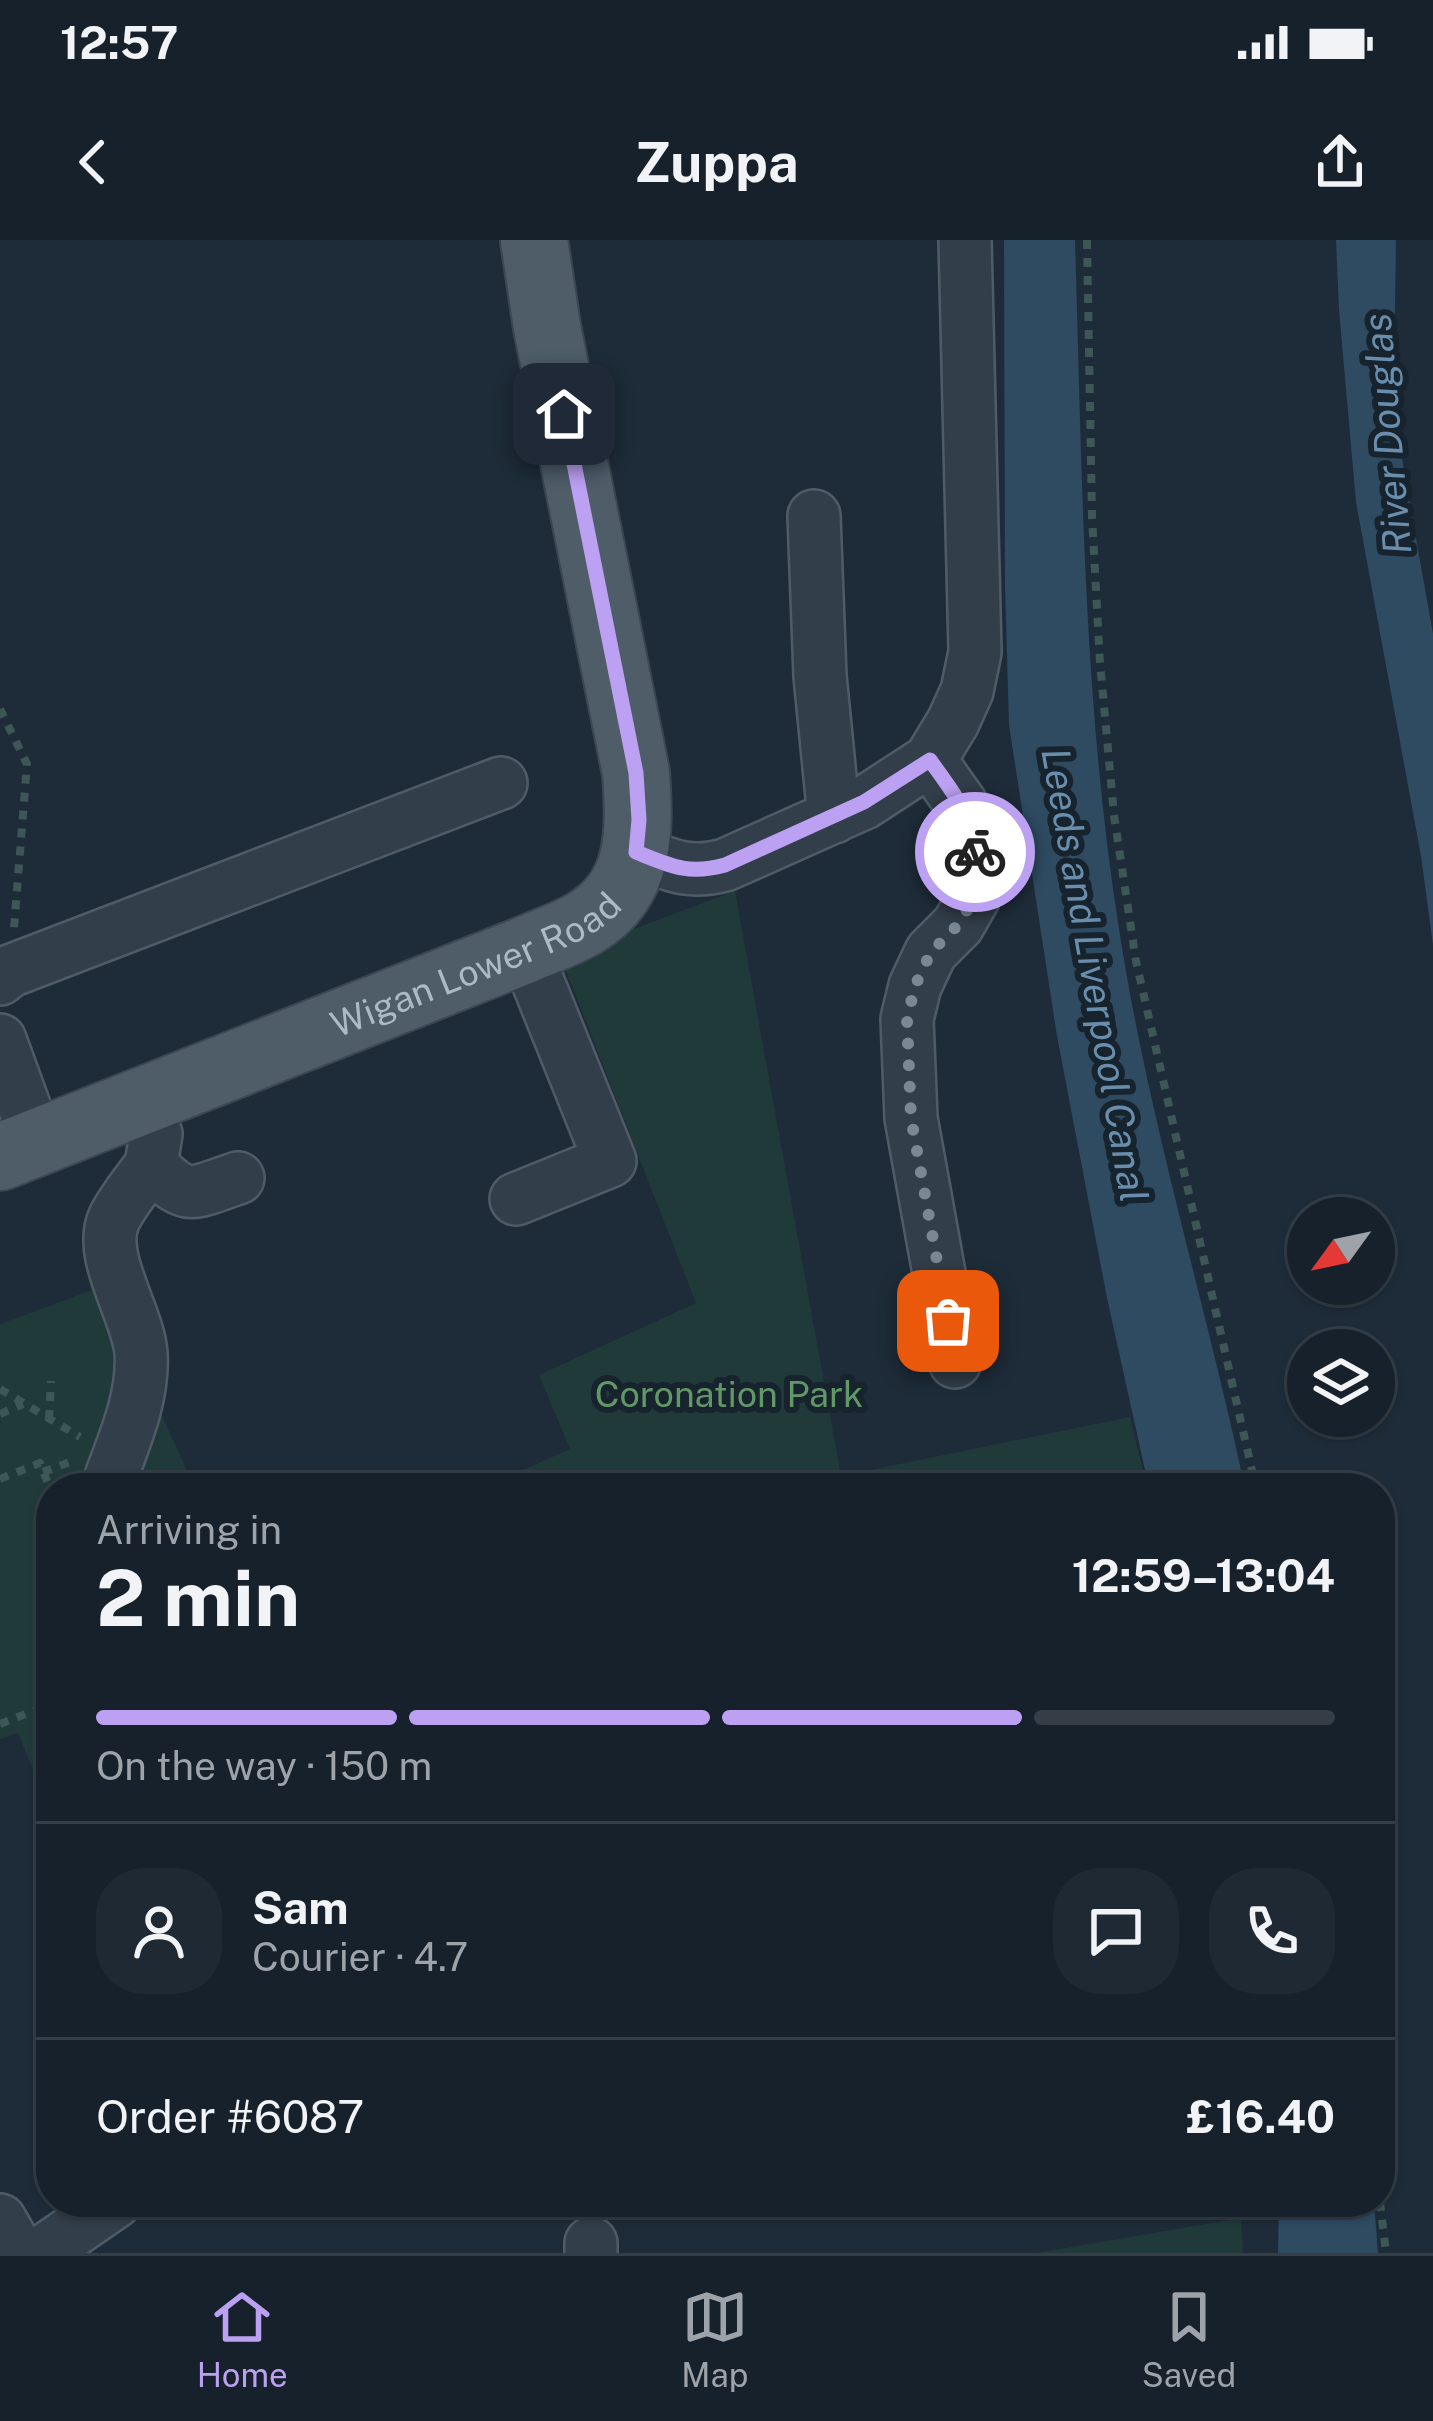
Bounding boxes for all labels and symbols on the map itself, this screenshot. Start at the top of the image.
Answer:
water label: River Douglas [1354,312,1420,556]
pin [513,363,615,465]
water label: Leeds and Liverpool Canal [1032,744,1158,1206]
courier [915,792,1035,912]
street label: Wigan Lower Road [325,884,629,1045]
north arrow [1287,1197,1395,1305]
pin [897,1270,999,1372]
park label: Coronation Park [595,1373,863,1415]

